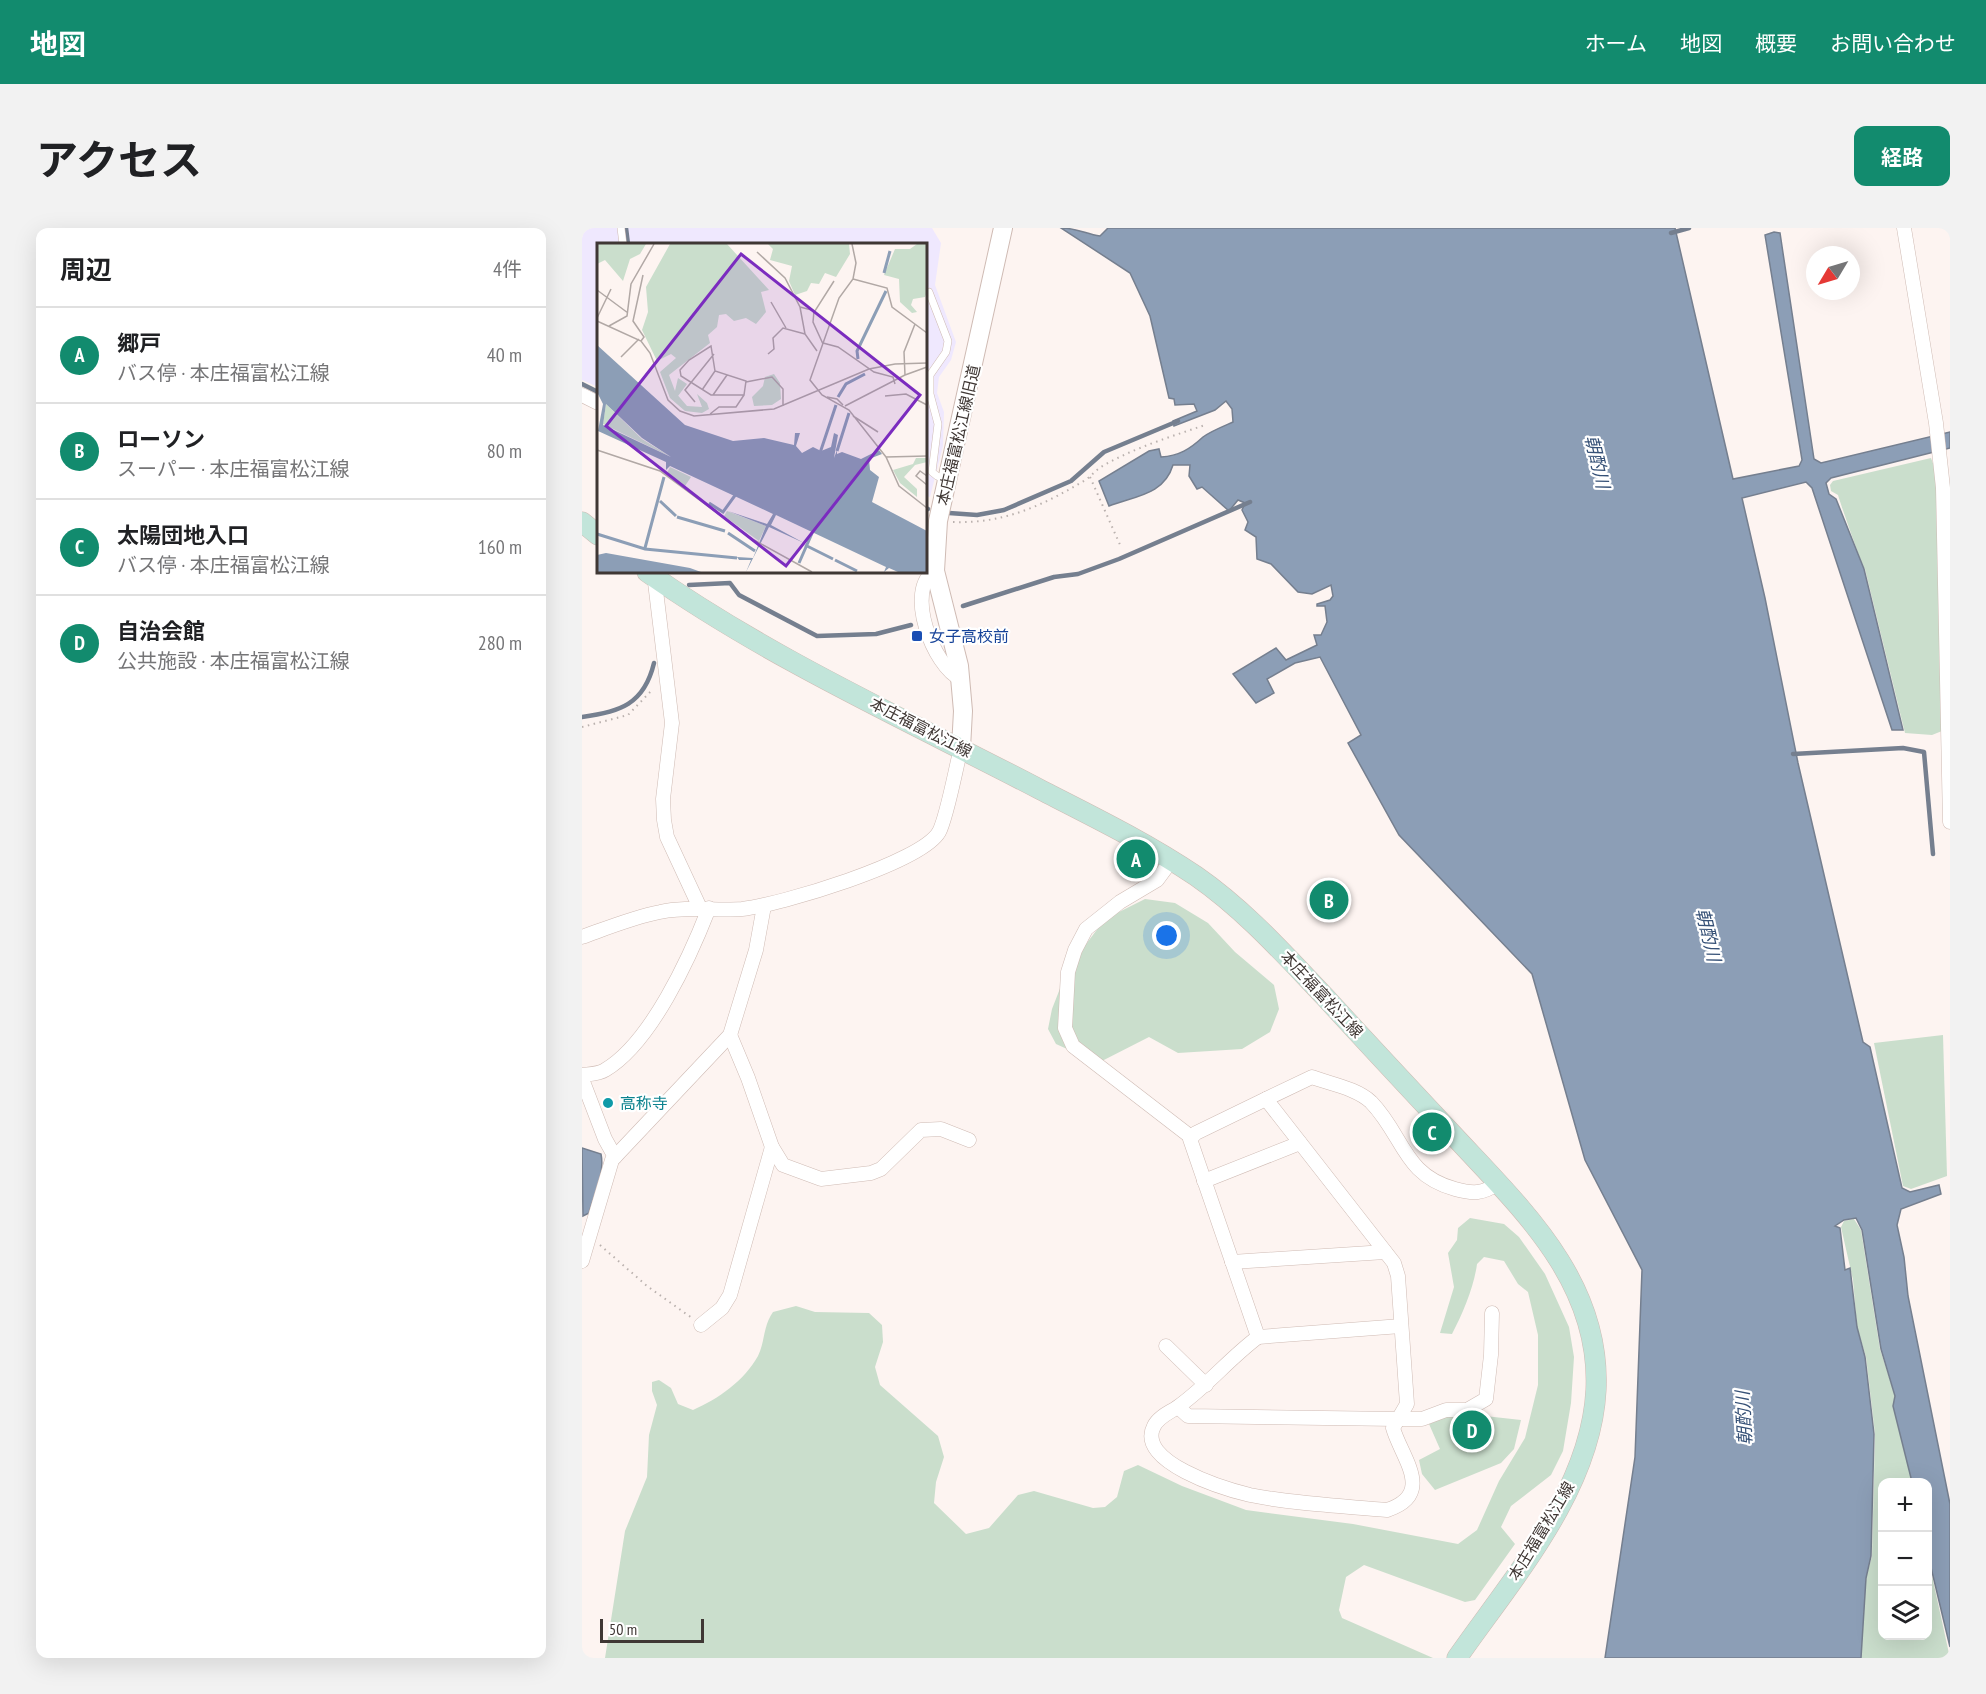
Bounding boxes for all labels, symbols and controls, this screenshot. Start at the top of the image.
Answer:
text: 地図 [30,25,86,62]
text: ホーム [1585,30,1647,57]
text: 地図 [1680,30,1722,57]
text: 概要 [1755,30,1797,57]
text: お問い合わせ [1830,30,1956,57]
button: 経路 [1854,126,1950,186]
text: アクセス [36,132,202,187]
inset map [597,243,927,573]
north arrow [1806,246,1860,300]
text: 周辺 [60,253,112,286]
text: 4件 [493,256,522,282]
text: 郷戸 [117,329,161,357]
text: A [74,342,85,368]
text: 40 m [487,342,522,368]
text: バス停 · 本庄福富松江線 [117,360,330,386]
street label: 本庄福富松江線旧道 [932,363,984,507]
text: ローソン [117,425,205,453]
water label: 朝酌川 [1580,433,1615,493]
text: B [75,438,84,464]
text: 80 m [487,438,522,464]
text: スーパー · 本庄福富松江線 [117,456,350,482]
text: 太陽団地入口 [117,521,249,549]
text: C [75,534,84,560]
text: 160 m [478,534,522,560]
text: バス停 · 本庄福富松江線 [117,552,330,578]
text: 自治会館 [117,617,205,645]
place label: 女子高校前 [929,626,1009,646]
marker: 女子高校前 [910,629,924,643]
text: D [74,630,85,656]
text: 280 m [478,630,522,656]
text: 公共施設 · 本庄福富松江線 [117,648,350,674]
street label: 本庄福富松江線 [867,693,975,761]
pin: A [1116,836,1156,882]
pin: B [1310,878,1348,922]
water label: 朝酌川 [1691,906,1726,966]
your location [1152,921,1181,950]
street label: 本庄福富松江線 [1276,946,1368,1042]
place label: 高称寺 [620,1093,668,1113]
marker: 高称寺 [601,1096,615,1110]
pin: C [1412,1110,1452,1154]
water label: 朝酌川 [1730,1388,1756,1446]
pin: D [1452,1408,1492,1452]
street label: 本庄福富松江線 [1504,1478,1578,1584]
map controls [1878,1478,1932,1640]
button: + [1878,1478,1932,1532]
button: − [1878,1532,1932,1586]
button: layers [1878,1586,1932,1640]
scale bar [600,1616,704,1644]
text: 50 m [609,1619,637,1639]

